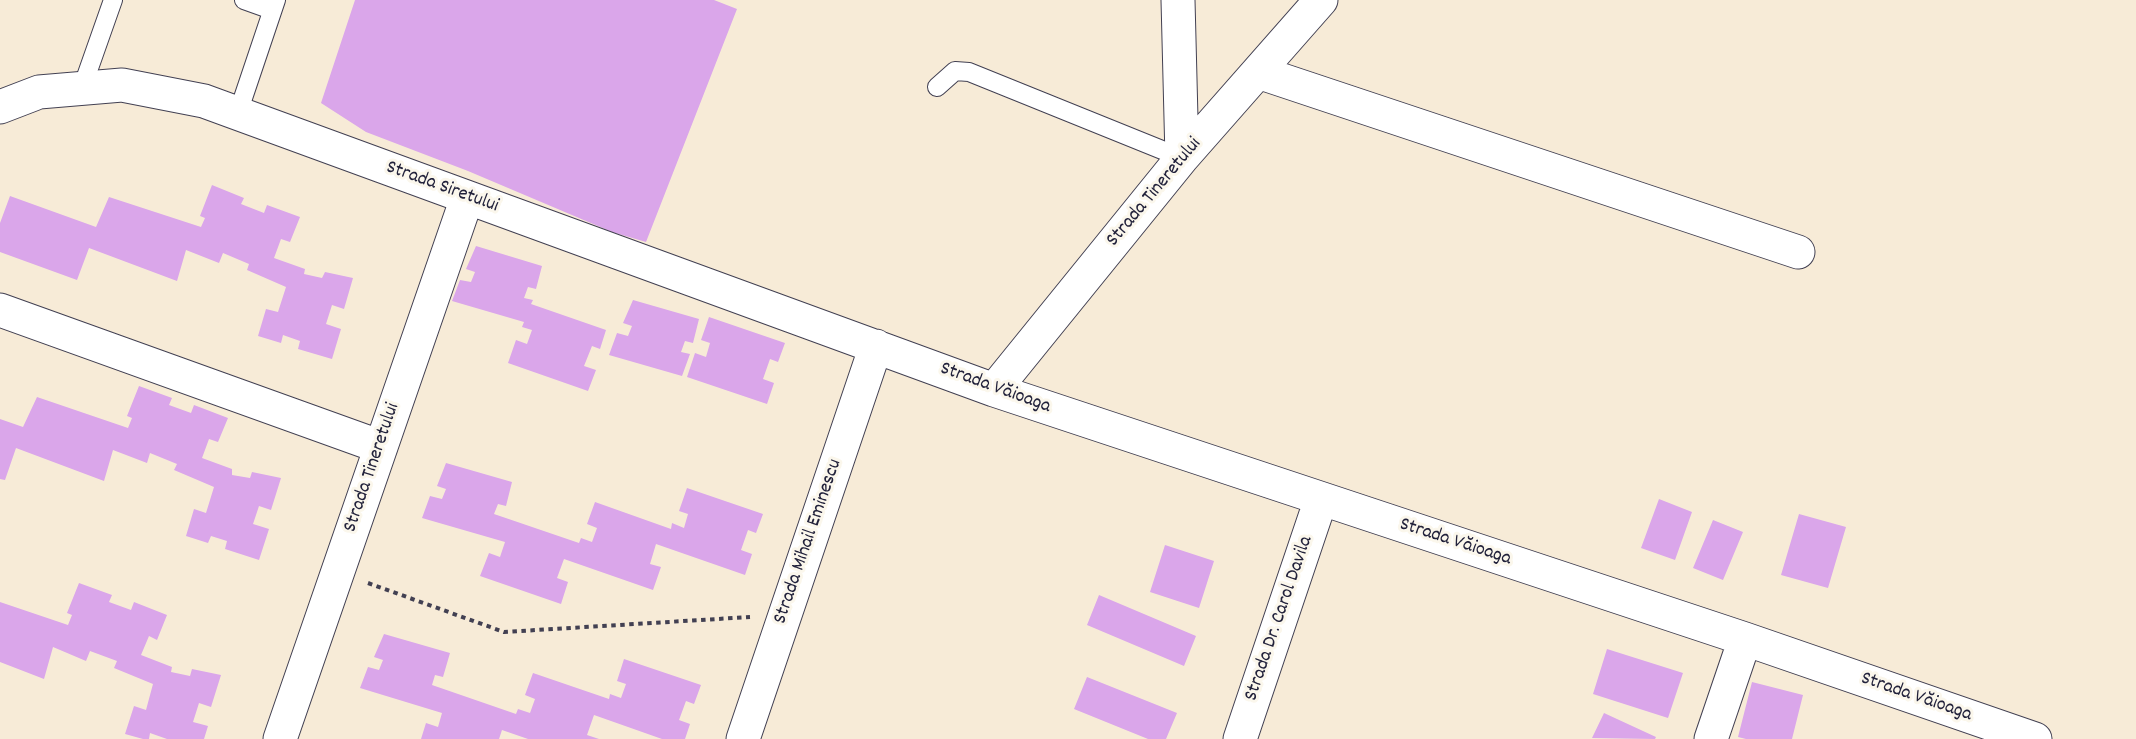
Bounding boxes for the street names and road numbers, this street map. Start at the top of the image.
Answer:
street label: Strada Tineretului [1102,133,1208,253]
street label: Strada Siretului [382,157,502,219]
street label: Strada Văioaga [936,358,1054,420]
street label: Strada Tineretului [340,400,406,536]
street label: Strada Mihail Eminescu [770,456,848,628]
street label: Strada Văioaga [1396,514,1514,572]
street label: Strada Dr. Carol Davila [1241,533,1319,705]
street label: Strada Văioaga [1857,668,1975,728]

